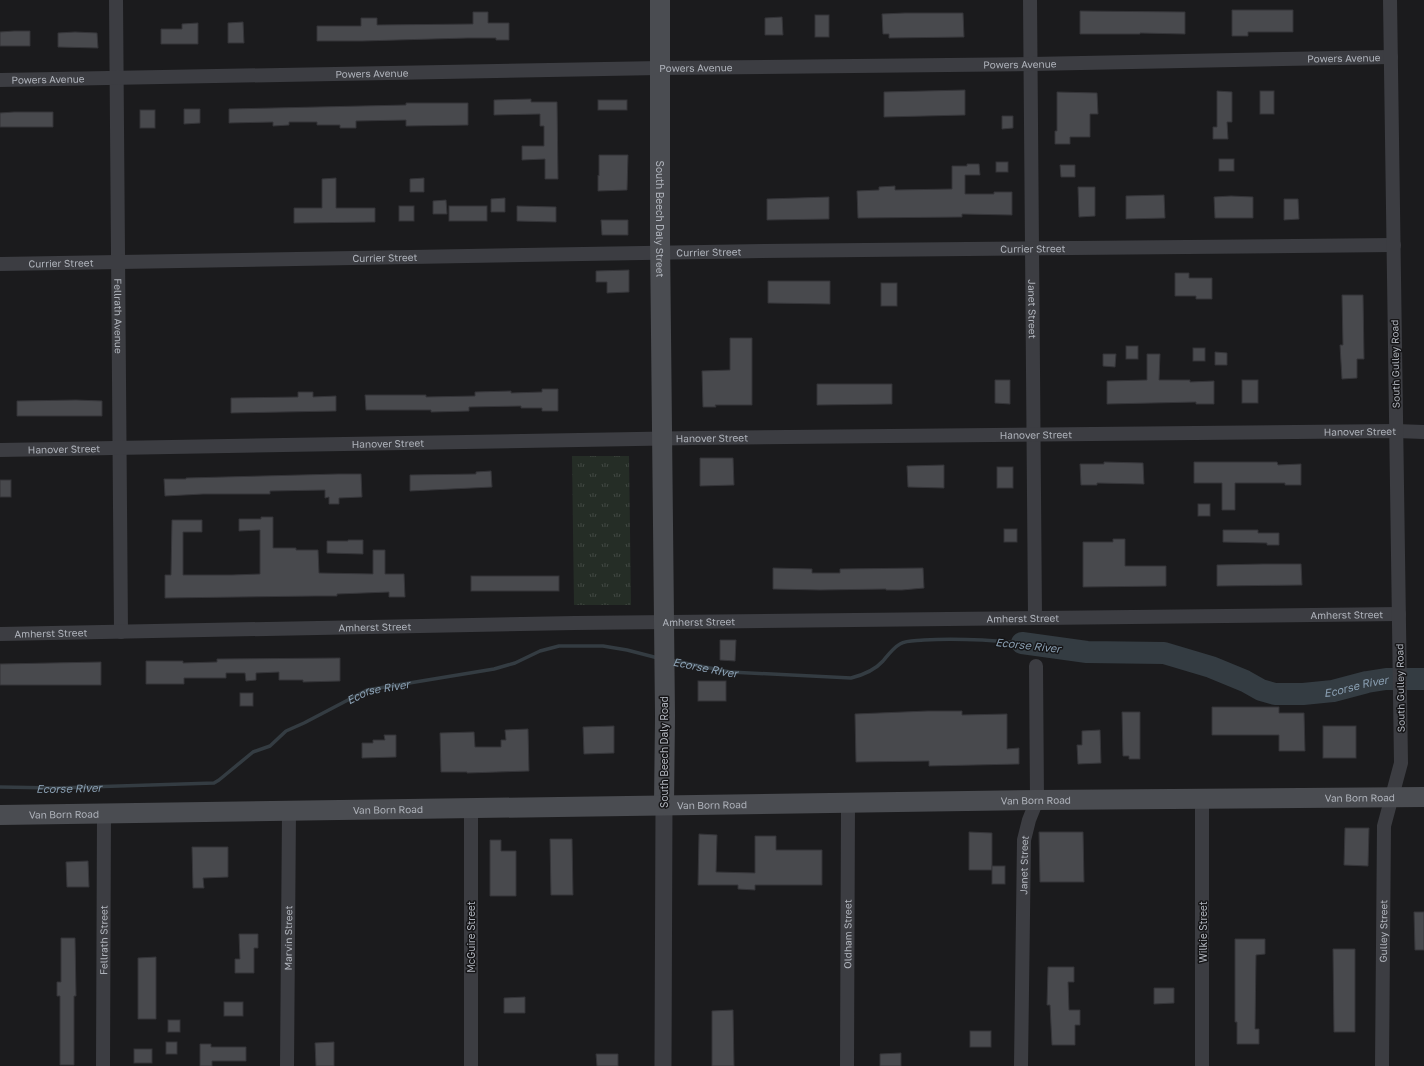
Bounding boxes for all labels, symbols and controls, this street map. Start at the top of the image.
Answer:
street label: Powers Avenue [1307,51,1381,65]
street label: Powers Avenue [983,58,1057,71]
street label: Powers Avenue [659,61,733,74]
street label: Powers Avenue [335,67,409,80]
street label: Powers Avenue [11,72,85,86]
street label: South Beech Daly Street [654,161,666,278]
street label: Currier Street [1000,242,1066,255]
street label: Currier Street [676,245,742,258]
street label: Currier Street [352,251,418,264]
street label: Currier Street [28,256,94,270]
street label: Fellrath Avenue [112,278,125,354]
street label: Janet Street [1026,279,1039,339]
street label: South Gulley Road [1388,320,1402,408]
street label: Hanover Street [1324,425,1396,438]
street label: Hanover Street [1000,428,1072,441]
street label: Hanover Street [676,431,748,444]
street label: Hanover Street [352,437,424,450]
street label: Hanover Street [28,442,100,456]
street label: Amherst Street [1310,608,1383,621]
street label: Amherst Street [986,612,1059,625]
street label: Amherst Street [662,615,735,628]
street label: Amherst Street [338,620,411,634]
street label: Amherst Street [14,626,88,640]
water label: Ecorse River [995,635,1063,655]
street label: South Gulley Road [1393,644,1407,732]
water label: Ecorse River [672,654,740,679]
water label: Ecorse River [1323,672,1391,698]
water label: Ecorse River [344,676,412,706]
street label: South Beech Daly Road [658,696,670,808]
water label: Ecorse River [36,780,104,795]
street label: Van Born Road [1325,791,1395,804]
street label: Van Born Road [1001,794,1071,807]
street label: Van Born Road [677,798,747,811]
street label: Van Born Road [353,803,423,816]
street label: Van Born Road [29,808,99,821]
street label: Janet Street [1017,834,1031,895]
street label: Oldham Street [841,899,854,969]
street label: Gulley Street [1377,900,1389,962]
street label: McGuire Street [465,901,477,973]
street label: Wilkie Street [1197,901,1209,963]
street label: Fellrath Street [97,905,110,975]
street label: Marvin Street [282,905,294,971]

